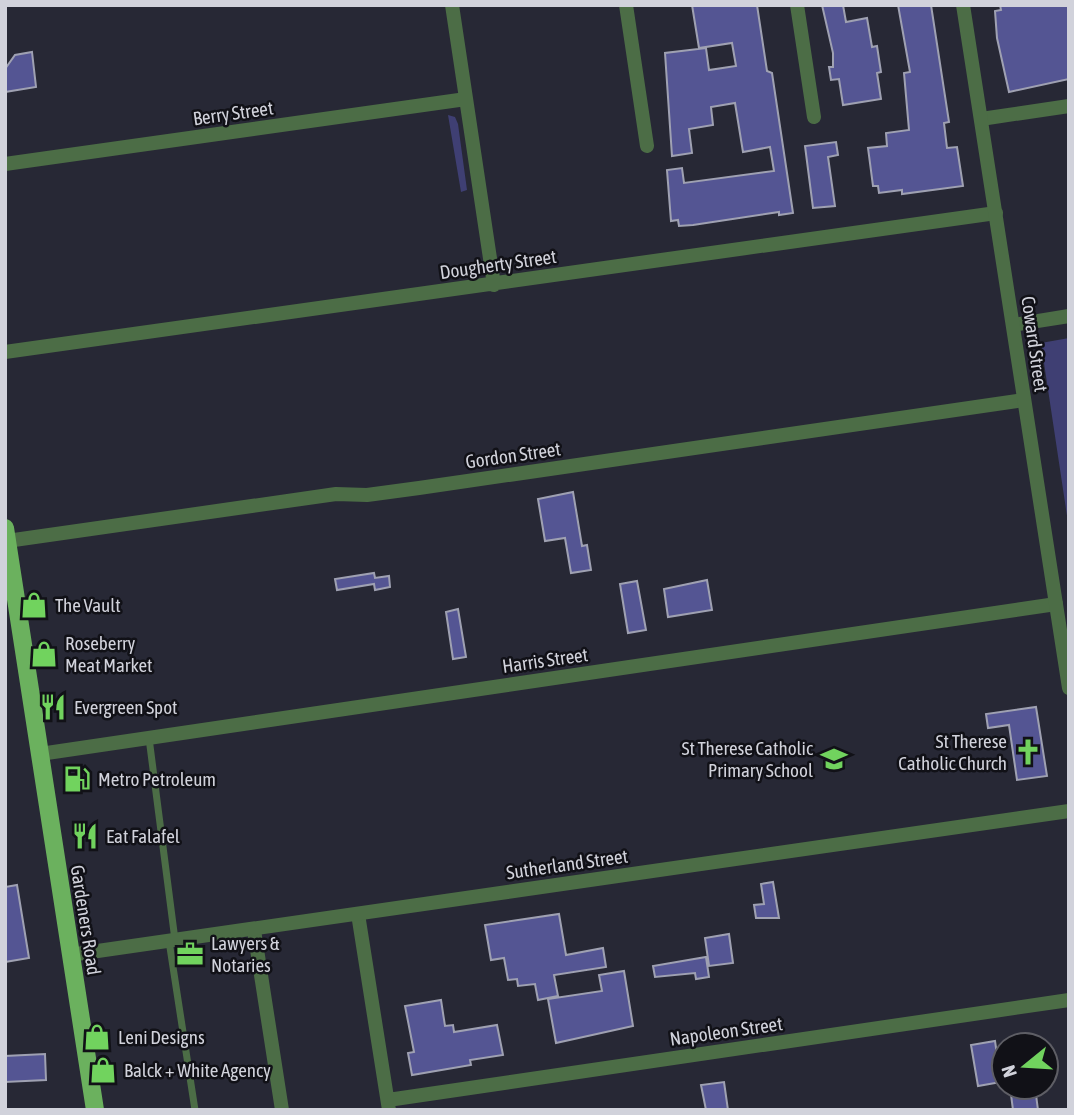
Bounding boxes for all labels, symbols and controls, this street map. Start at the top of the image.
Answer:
street label: Berry Street [191,96,275,130]
street label: Dougherty Street [438,245,558,283]
street label: Coward Street [1017,295,1053,393]
street label: Gordon Street [464,437,562,473]
shop icon: The Vault [19,590,49,620]
place label: The Vault [55,594,121,616]
place label: Roseberry Meat Market [65,632,153,676]
shop icon: Roseberry Meat Market [29,639,59,669]
street label: Harris Street [501,643,589,677]
restaurant icon: Evergreen Spot [38,692,68,722]
place label: Evergreen Spot [74,696,178,718]
place label: St Therese Catholic Church [898,730,1007,774]
place label: St Therese Catholic Primary School [682,737,814,781]
church icon: St Therese Catholic Church [1013,737,1043,767]
school or university icon: St Therese Catholic Primary School [819,744,849,774]
fuel station icon: Metro Petroleum [62,764,92,794]
place label: Metro Petroleum [98,768,216,790]
restaurant icon: Eat Falafel [70,821,100,851]
place label: Eat Falafel [106,825,180,847]
street label: Sutherland Street [505,845,629,883]
street label: Gardeners Road [66,863,106,977]
place label: Lawyers & Notaries [211,932,280,976]
office icon: Lawyers & Notaries [175,939,205,969]
street label: Napoleon Street [668,1012,784,1050]
shop icon: Leni Designs [82,1022,112,1052]
place label: Leni Designs [118,1026,205,1048]
north arrow [990,1031,1060,1101]
shop icon: Balck + White Agency [88,1055,118,1085]
place label: Balck + White Agency [124,1059,271,1081]
text: N [997,1063,1021,1080]

